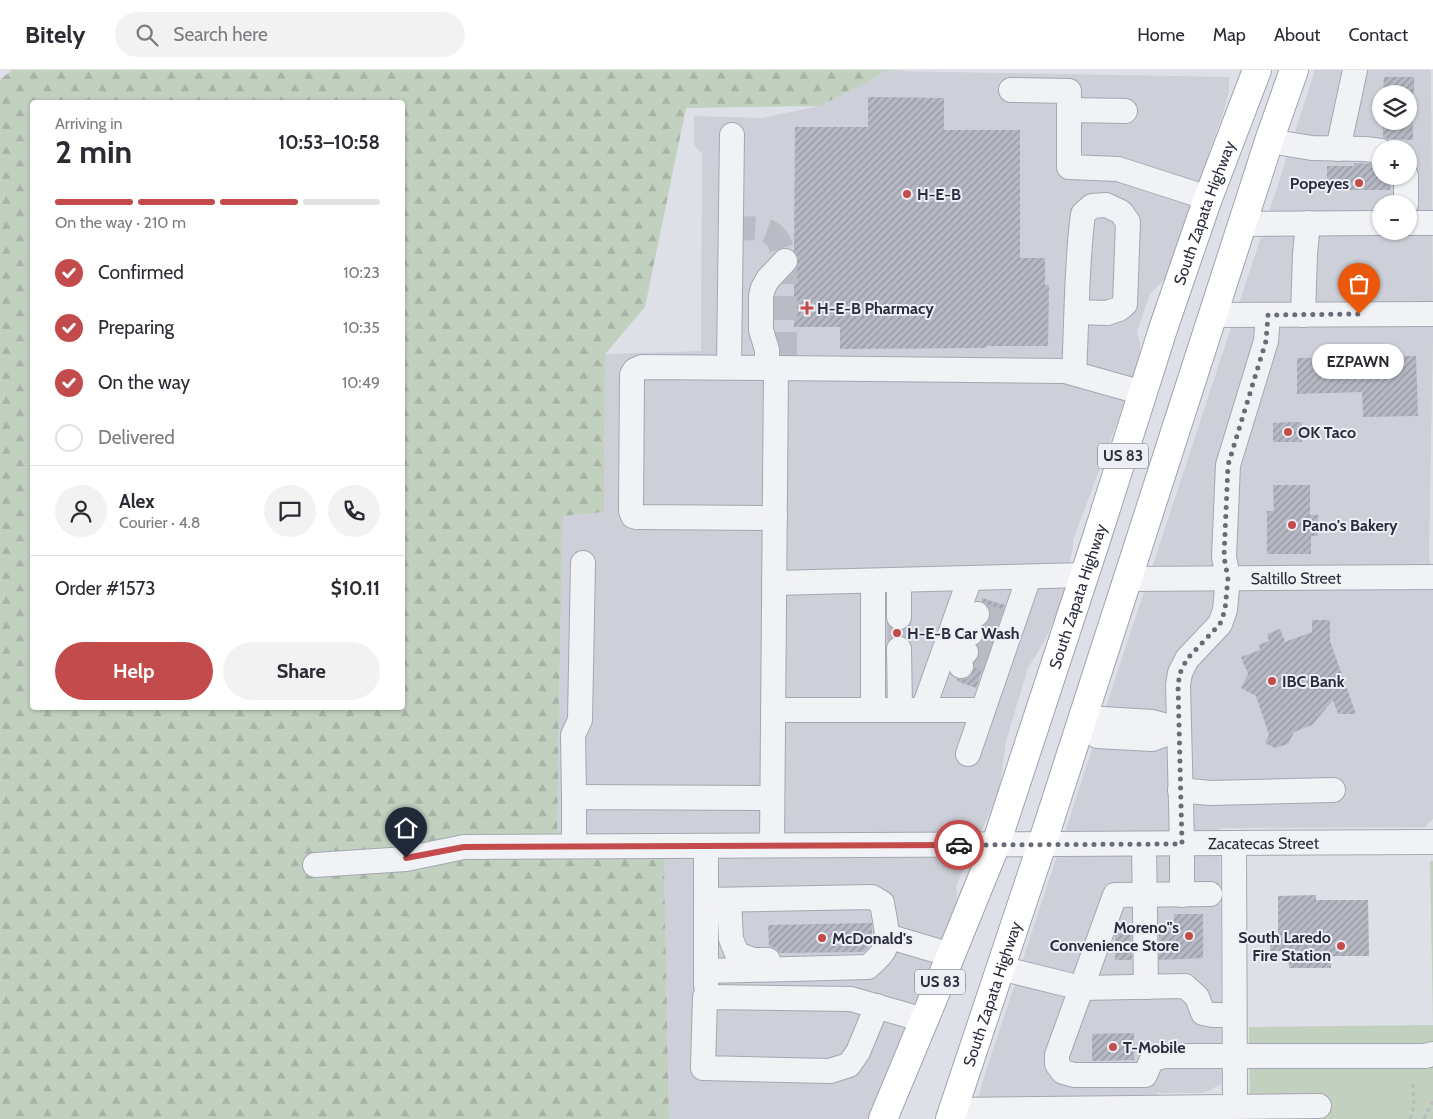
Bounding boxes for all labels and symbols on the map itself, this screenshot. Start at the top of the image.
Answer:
street label: South Zapata Highway [1169,138,1239,287]
place label: Popeyes [1290,174,1349,193]
marker: Popeyes [1353,177,1365,189]
place label: H-E-B [917,185,961,204]
marker: H-E-B [901,188,913,200]
pin [1338,263,1380,314]
place label: H-E-B Pharmacy [817,299,934,318]
marker: H-E-B Pharmacy [801,302,813,314]
callout: EZPAWN [1313,344,1405,379]
place label: OK Taco [1298,423,1356,442]
marker: OK Taco [1282,426,1294,438]
road number: US 83 [1098,444,1148,468]
place label: Pano's Bakery [1302,516,1398,535]
marker: Pano's Bakery [1286,519,1298,531]
street label: South Zapata Highway [1045,521,1110,671]
street label: Saltillo Street [1251,568,1342,588]
place label: H-E-B Car Wash [907,624,1020,643]
marker: H-E-B Car Wash [891,627,903,639]
place label: IBC Bank [1282,672,1345,691]
marker: IBC Bank [1266,675,1278,687]
pin [385,807,427,858]
courier [934,820,984,870]
street label: Zacatecas Street [1208,833,1320,853]
place label: Moreno"s Convenience Store [1050,918,1179,955]
street label: South Zapata Highway [959,919,1025,1069]
place label: South Laredo Fire Station [1238,928,1331,965]
place label: McDonald's [832,929,913,948]
marker: Moreno"s Convenience Store [1183,930,1195,942]
marker: McDonald's [816,932,828,944]
marker: South Laredo Fire Station [1335,940,1347,952]
road number: US 83 [915,970,965,994]
place label: T-Mobile [1123,1038,1186,1057]
marker: T-Mobile [1107,1041,1119,1053]

